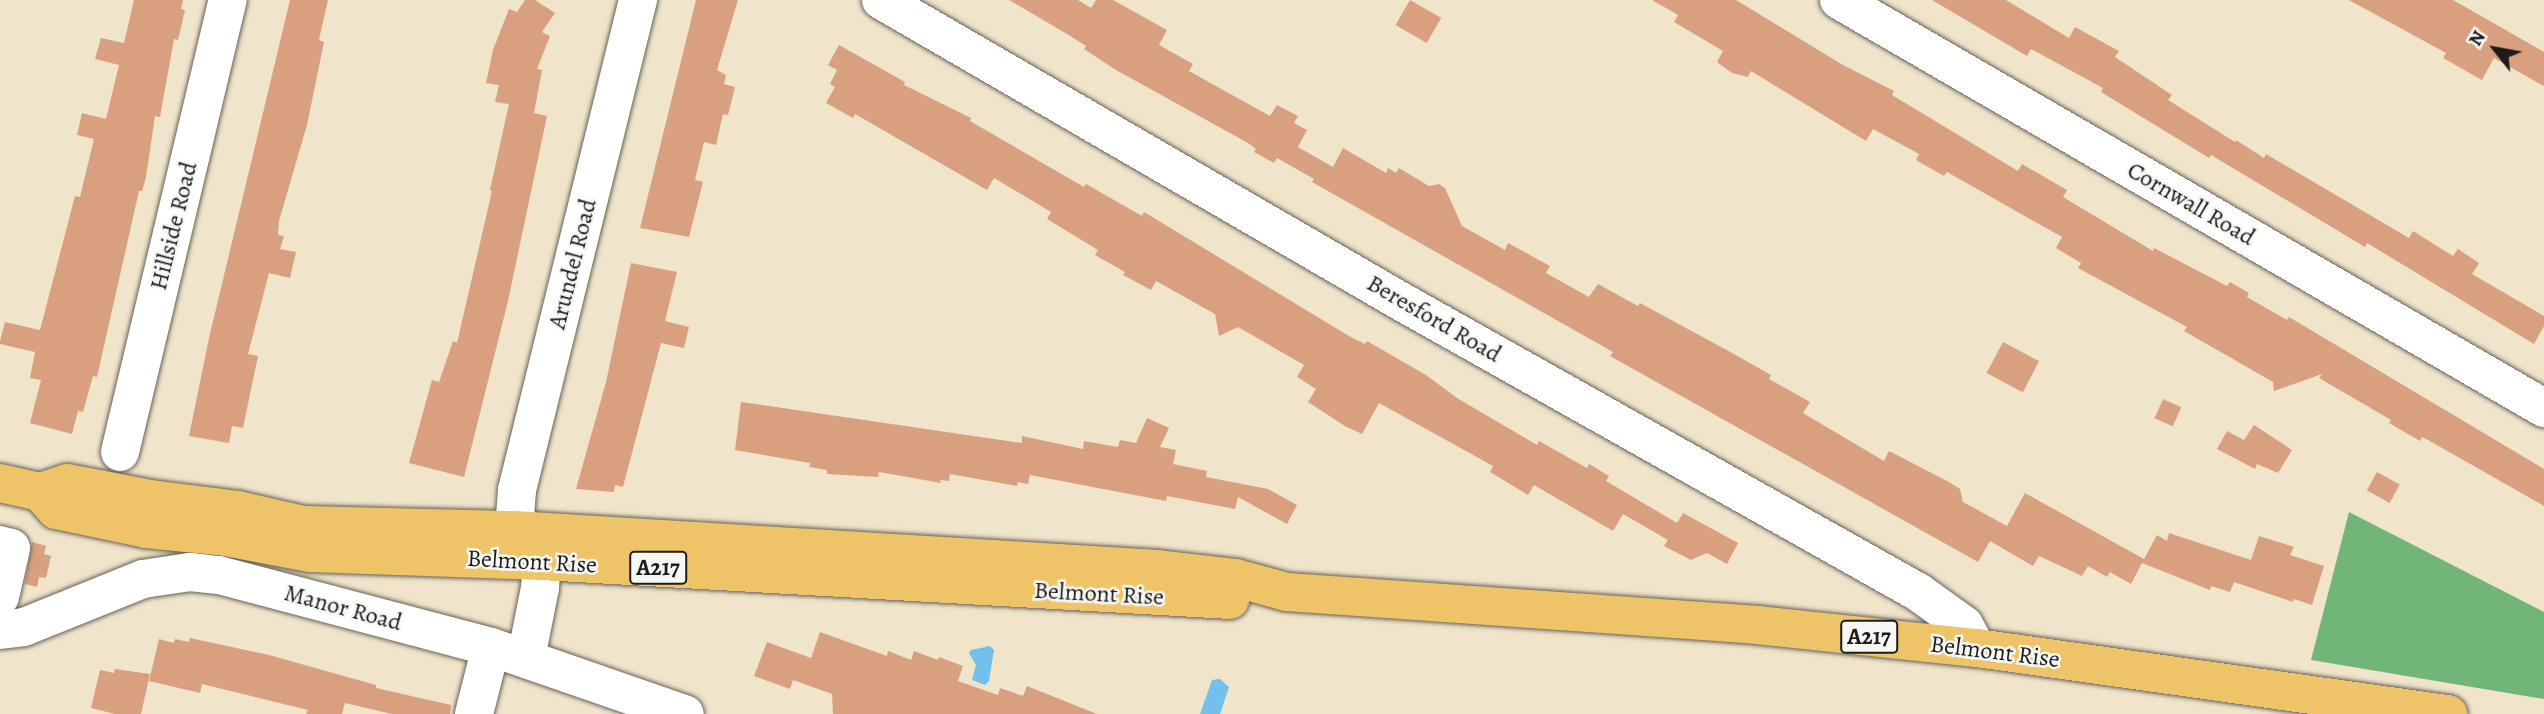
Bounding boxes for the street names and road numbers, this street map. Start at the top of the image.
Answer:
street label: Cornwall Road [2122,156,2260,252]
street label: Hillside Road [144,159,204,293]
street label: Arundel Road [543,196,603,332]
street label: Beresford Road [1362,269,1506,369]
street label: Belmont Rise [466,544,598,580]
road number: A217 [628,548,688,588]
street label: Belmont Rise [1033,576,1165,612]
street label: Manor Road [281,579,405,637]
road number: A217 [1839,618,1899,656]
street label: Belmont Rise [1929,630,2061,674]

